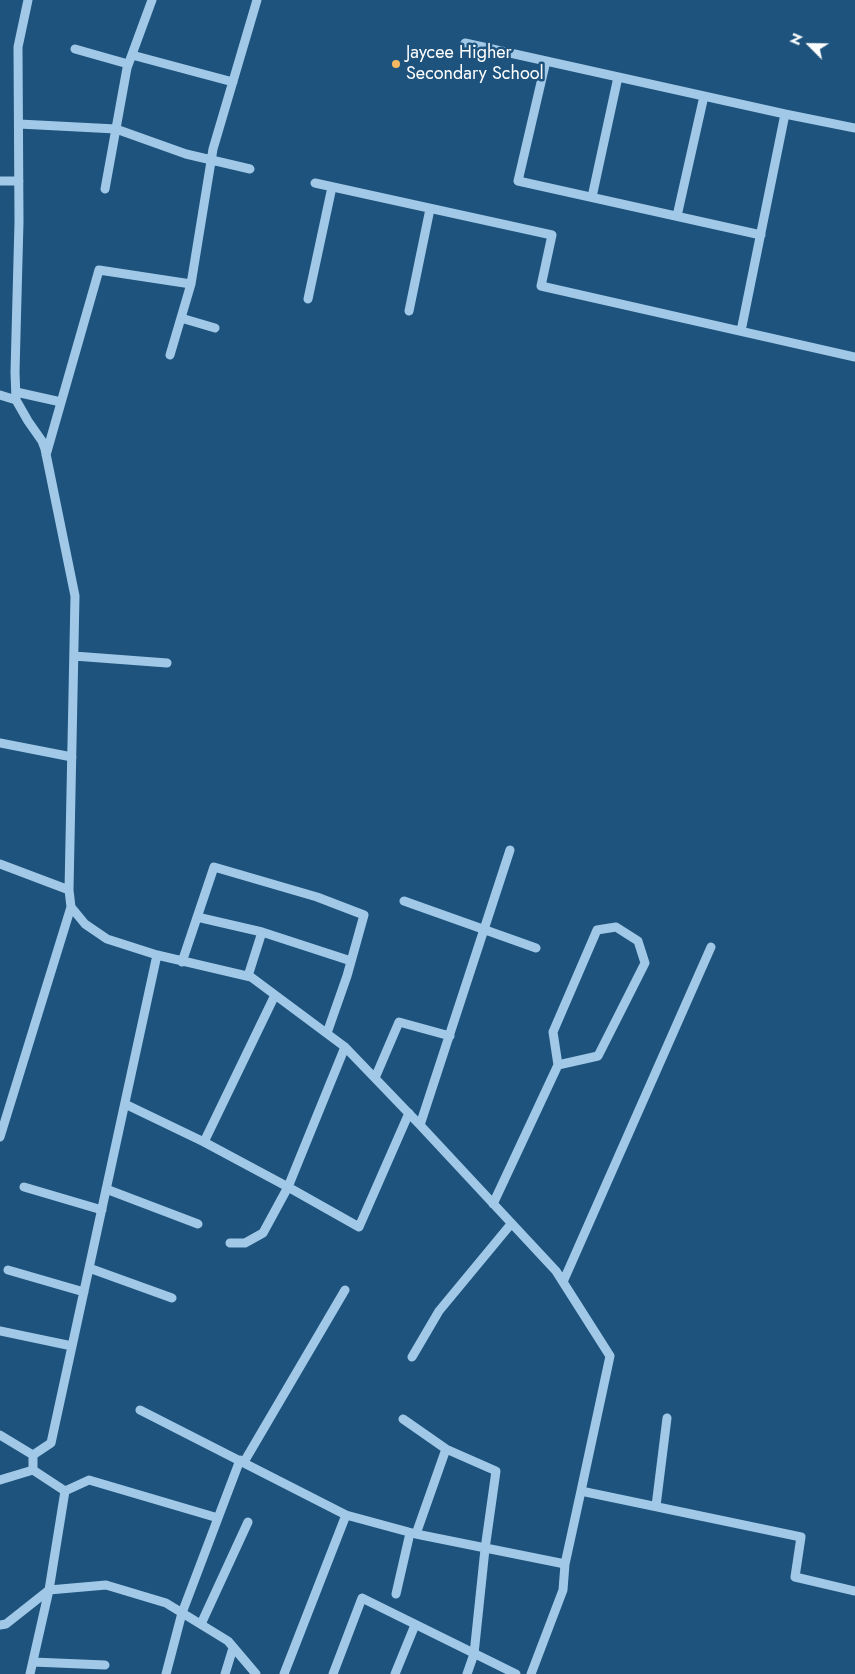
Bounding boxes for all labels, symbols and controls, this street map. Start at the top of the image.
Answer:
north arrow [785,20,835,70]
text: N [785,30,808,48]
place label: Jaycee Higher Secondary School [406,43,544,86]
marker: Jaycee Higher Secondary School [390,58,402,70]

